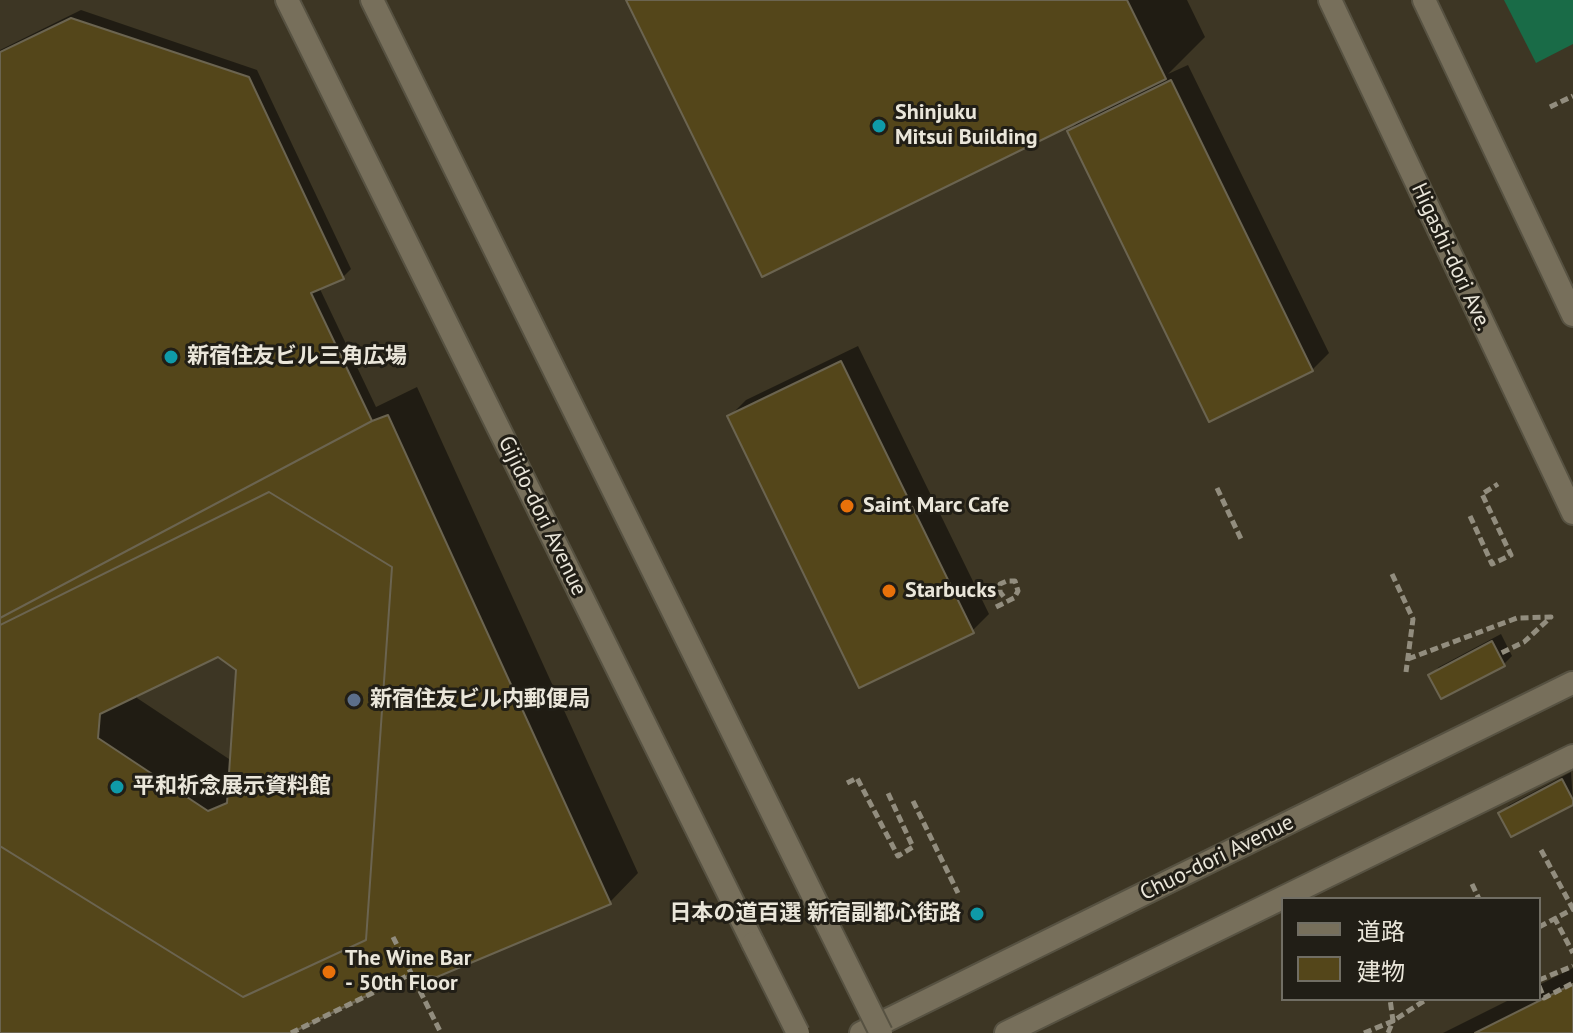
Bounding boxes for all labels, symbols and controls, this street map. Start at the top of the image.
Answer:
place label: Shinjuku Mitsui Building [895,100,1038,152]
marker: Shinjuku Mitsui Building [870,117,888,135]
street label: Higashi-dori Ave. [1405,179,1497,335]
place label: 新宿住友ビル三角広場 [187,344,407,370]
marker: 新宿住友ビル三角広場 [162,348,180,366]
street label: Gijido-dori Avenue [492,432,592,600]
place label: Saint Marc Cafe [863,493,1009,519]
marker: Saint Marc Cafe [838,497,856,515]
place label: Starbucks [905,578,996,604]
marker: Starbucks [880,582,898,600]
place label: 新宿住友ビル内郵便局 [370,687,590,713]
marker: 新宿住友ビル内郵便局 [345,691,363,709]
place label: 平和祈念展示資料館 [133,774,331,800]
marker: 平和祈念展示資料館 [108,778,126,796]
street label: Chuo-dori Avenue [1136,809,1298,907]
legend [1281,897,1541,1001]
place label: 日本の道百選 新宿副都心街路 [669,901,961,927]
marker: 日本の道百選 新宿副都心街路 [968,905,986,923]
text: 道路 [1357,916,1405,947]
place label: The Wine Bar - 50th Floor [345,946,471,998]
text: 建物 [1357,956,1405,987]
marker: The Wine Bar - 50th Floor [320,963,338,981]

